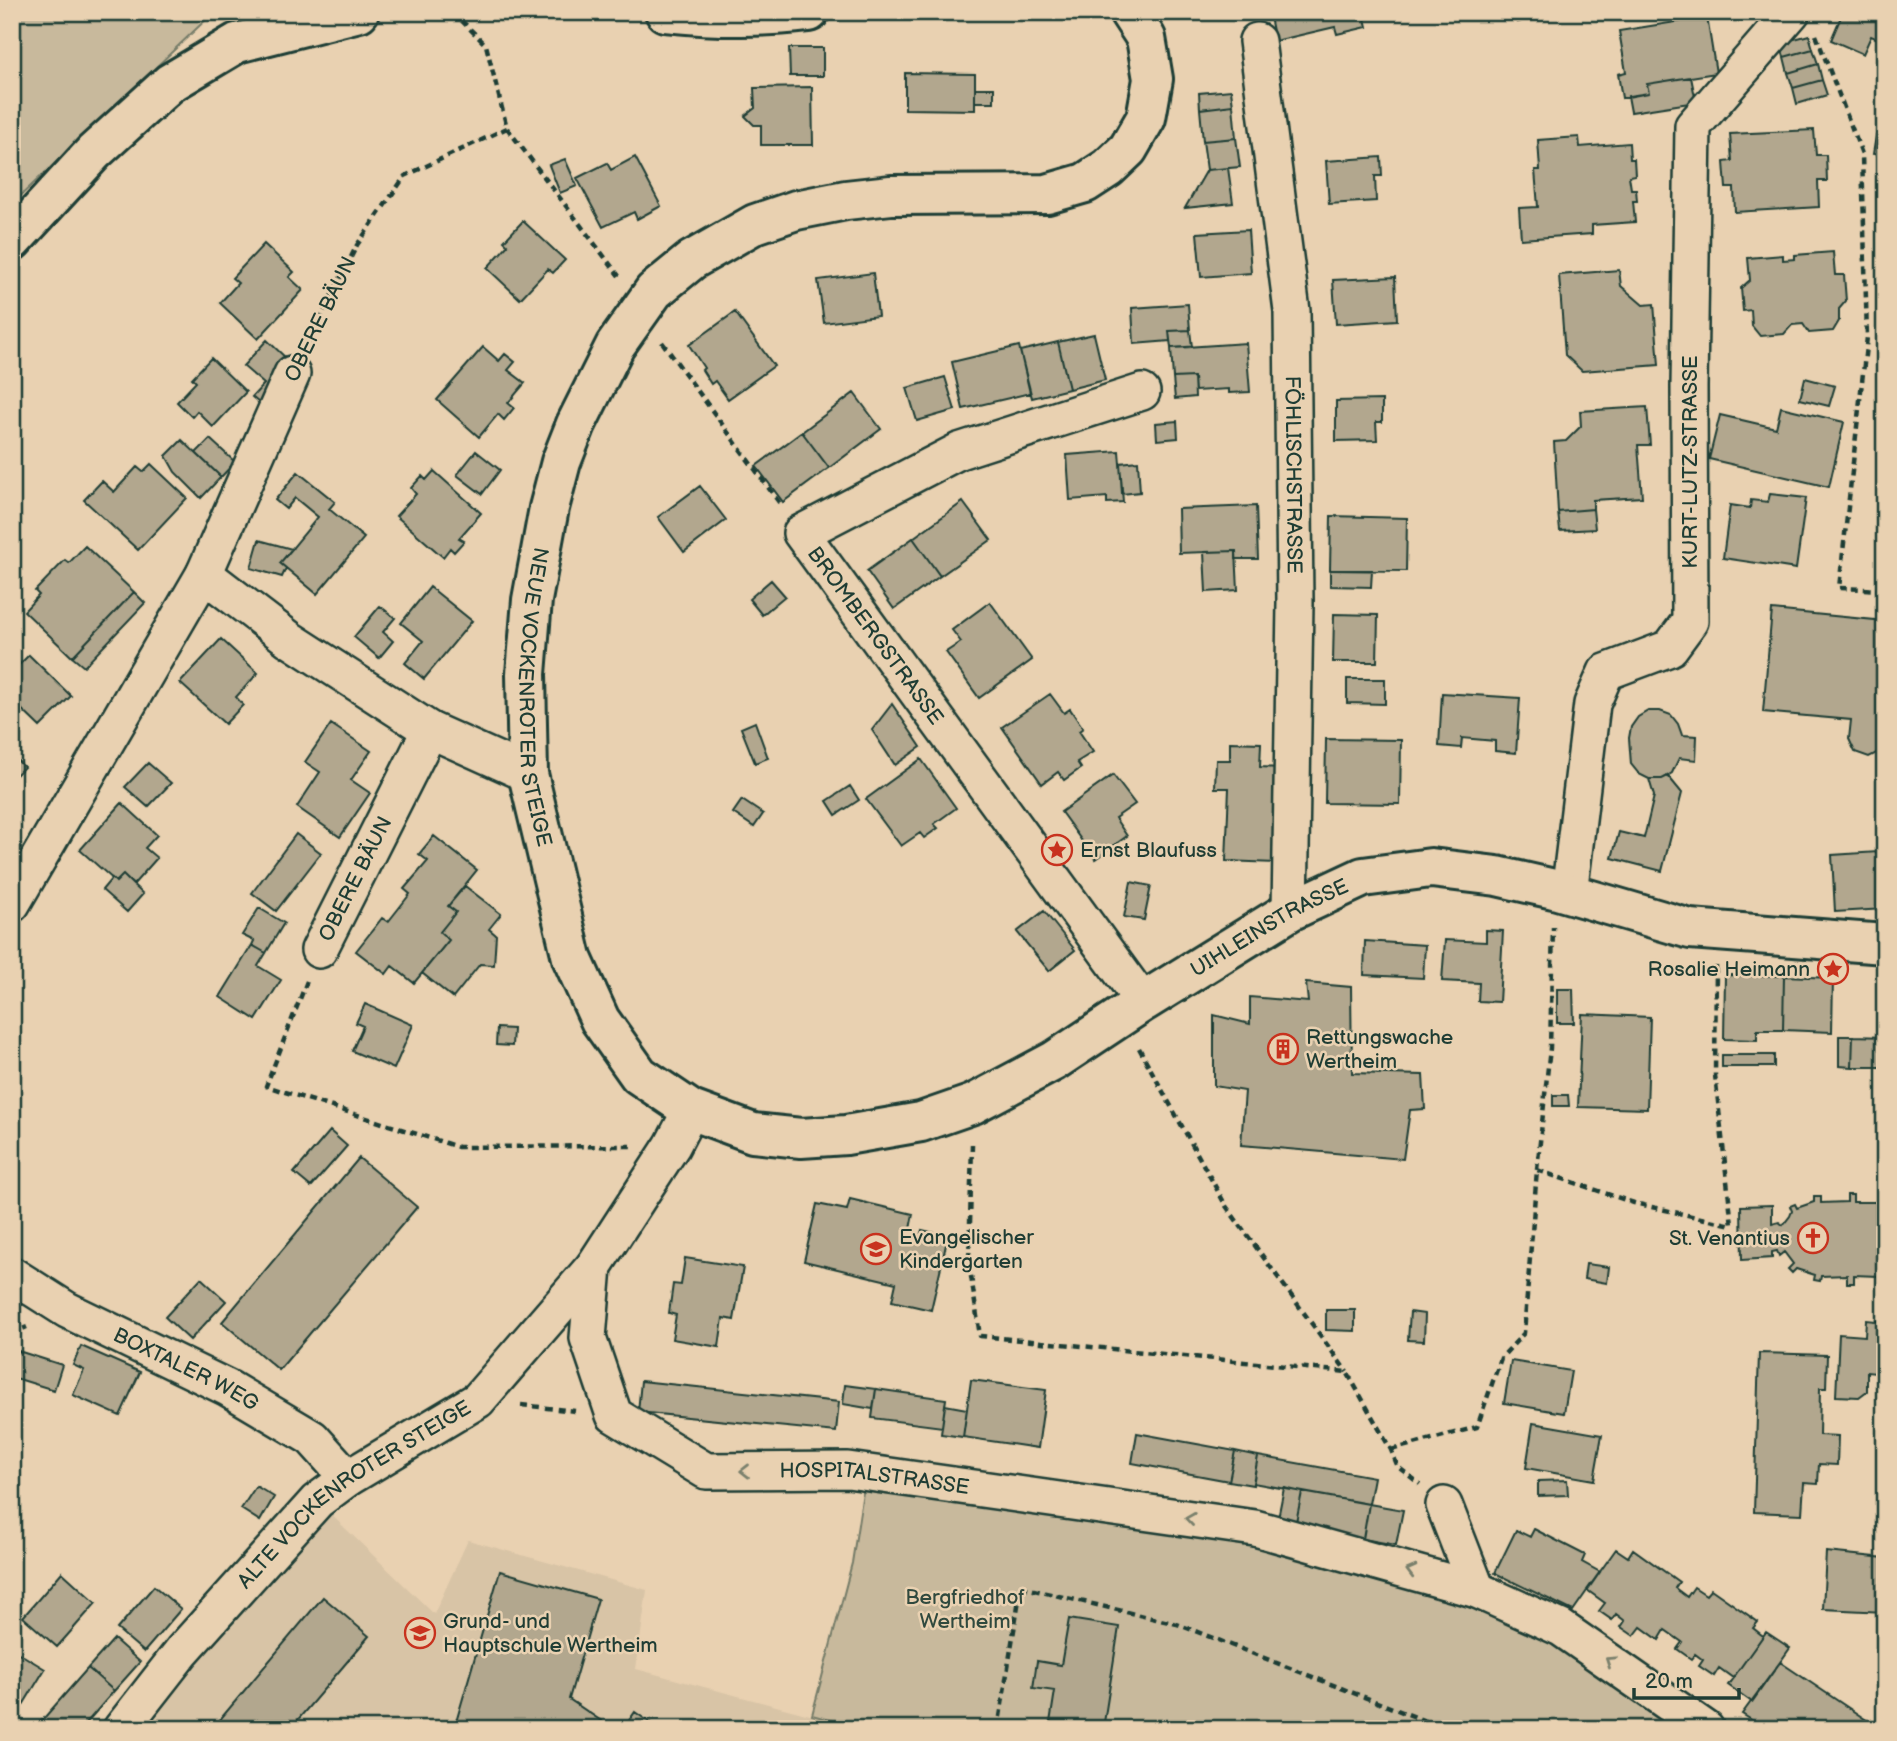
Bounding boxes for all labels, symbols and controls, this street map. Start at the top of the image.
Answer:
street label: OBERE BÄUN [279,252,362,386]
street label: KURT-LUTZ-STRASSE [1678,355,1703,569]
street label: FÖHLISCHSTRASSE [1280,375,1307,574]
street label: BROMBERGSTRASSE [802,542,949,730]
street label: NEUE VOCKENROTER STEIGE [512,545,557,849]
street label: OBERE BÄUN [314,812,397,945]
place icon: Ernst Blaufuss [1040,833,1074,867]
place label: Ernst Blaufuss [1080,838,1217,863]
street label: UIHLEINSTRASSE [1186,874,1352,983]
place icon: Rosalie Heimann [1816,952,1850,986]
place label: Rosalie Heimann [1647,957,1810,982]
place label: Rettungswache Wertheim [1306,1025,1453,1074]
building icon: Rettungswache Wertheim [1266,1032,1300,1066]
church icon: St. Venantius [1796,1221,1830,1255]
place label: Evangelischer Kindergarten [899,1225,1034,1274]
place label: St. Venantius [1669,1226,1790,1251]
school or university icon: Evangelischer Kindergarten [859,1232,893,1266]
street label: BOXTALER WEG [109,1322,263,1416]
street label: ALTE VOCKENROTER STEIGE [232,1395,475,1594]
street label: HOSPITALSTRASSE [779,1457,971,1500]
one-way arrow [740,1463,750,1479]
one-way arrow [1184,1512,1196,1527]
one-way arrow [1405,1565,1417,1580]
park label: Bergfriedhof Wertheim [905,1585,1025,1634]
place label: Grund- und Hauptschule Wertheim [443,1609,658,1658]
school or university icon: Grund- und Hauptschule Wertheim [403,1616,437,1650]
one-way arrow [1605,1657,1618,1669]
scale bar [1634,1657,1740,1701]
text: 20 m [1645,1669,1693,1694]

